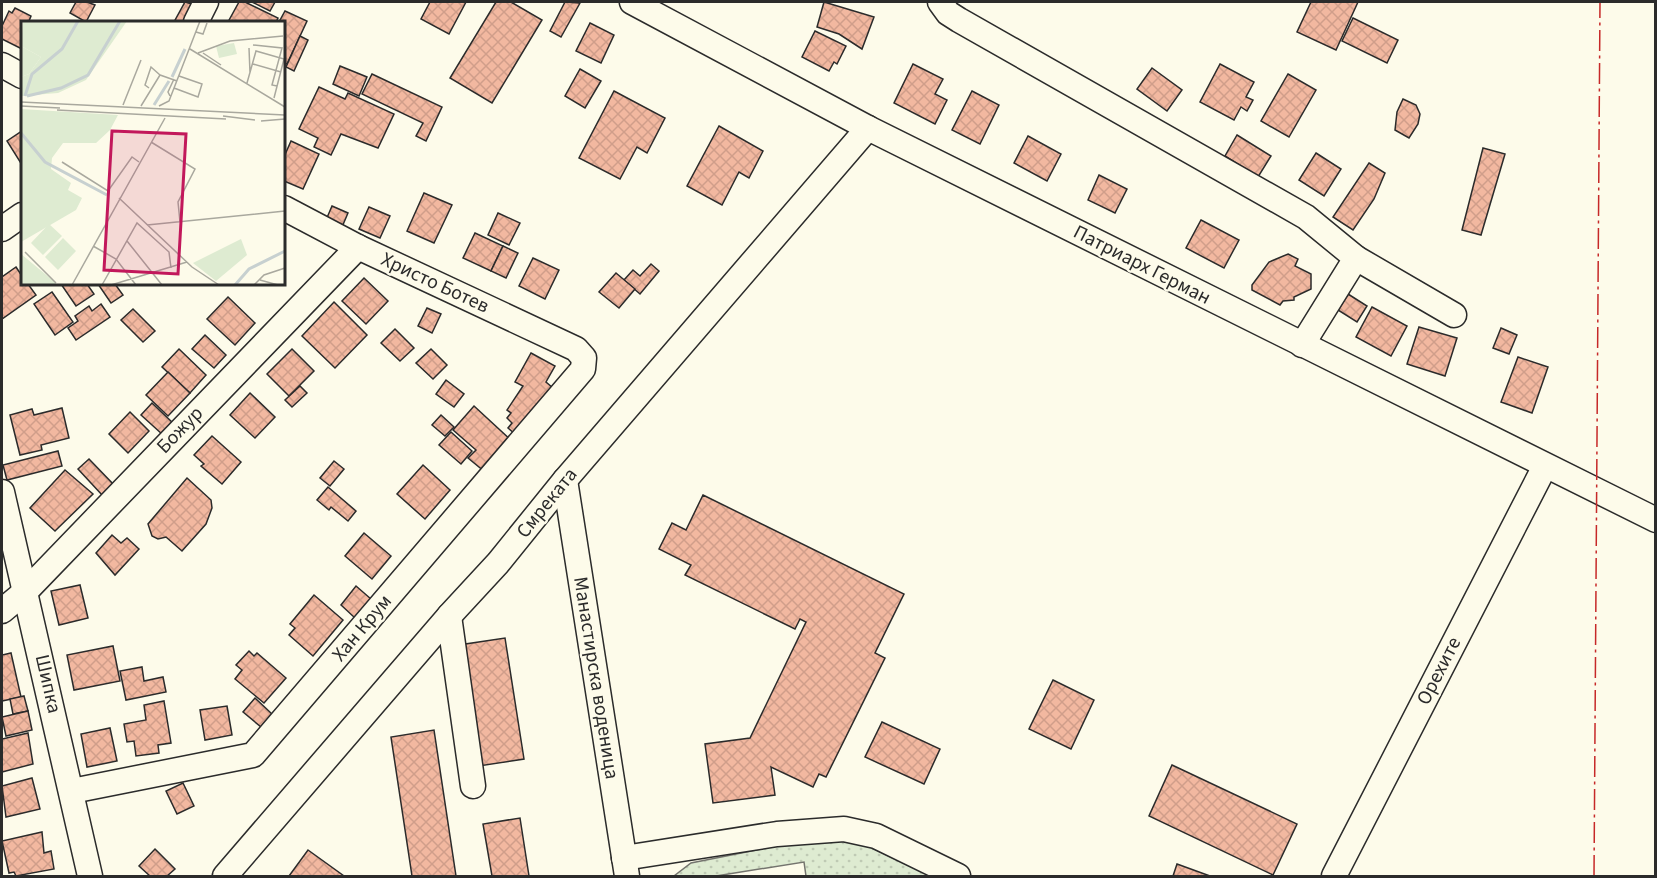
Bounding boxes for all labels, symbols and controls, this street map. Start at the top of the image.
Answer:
inset map [21,21,285,285]
street label: Патриарх Герман [1068,218,1216,312]
street label: Христо Ботев [376,246,494,320]
street label: Божур [150,400,210,460]
street label: Смреката [510,462,584,544]
street label: Манастирска воденица [566,575,626,781]
street label: Хан Крум [326,588,398,668]
street label: Орехите [1410,632,1468,710]
street label: Шипка [28,652,68,716]

